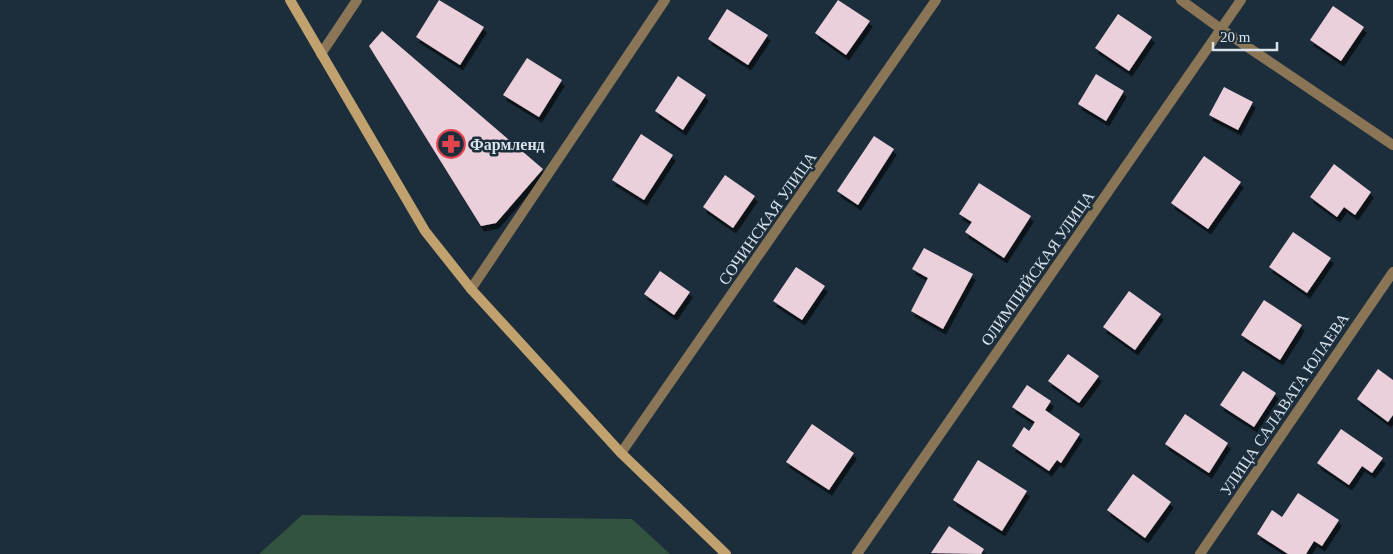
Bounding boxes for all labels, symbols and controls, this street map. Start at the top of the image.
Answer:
scale bar [1213,20,1277,52]
text: 20 m [1220,29,1251,45]
pharmacy icon: Фармленд [436,129,466,159]
place label: Фармленд [470,136,545,154]
street label: СОЧИНСКАЯ УЛИЦА [715,148,821,288]
street label: ОЛИМПИЙСКАЯ УЛИЦА [977,187,1098,349]
street label: УЛИЦА САЛАВАТА ЮЛАЕВА [1217,310,1353,499]

